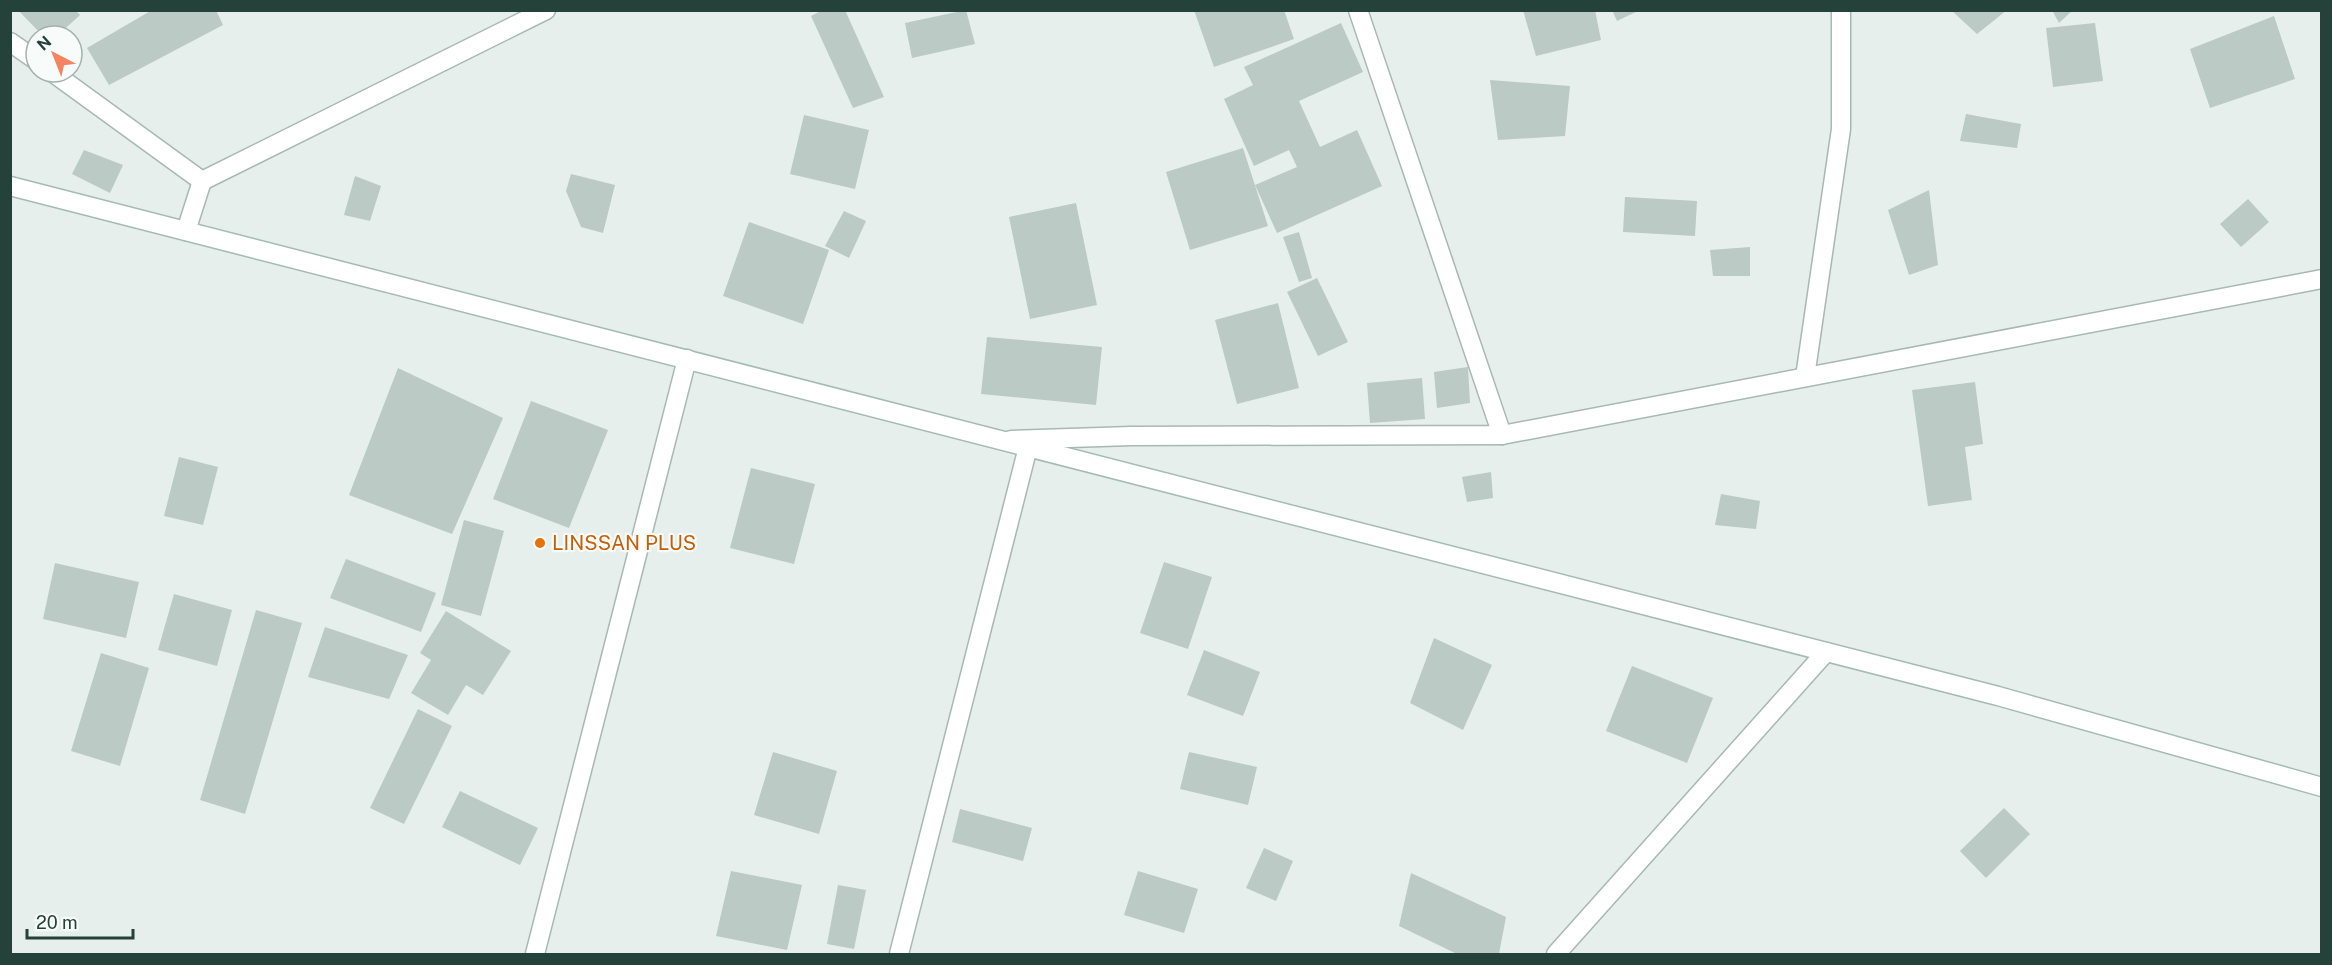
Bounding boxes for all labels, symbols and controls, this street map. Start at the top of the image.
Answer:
north arrow [24,24,84,84]
text: N [33,32,55,54]
place label: LINSSAN PLUS [552,531,696,555]
marker: LINSSAN PLUS [533,536,547,550]
scale bar [27,902,134,940]
text: 20 m [36,912,78,933]

